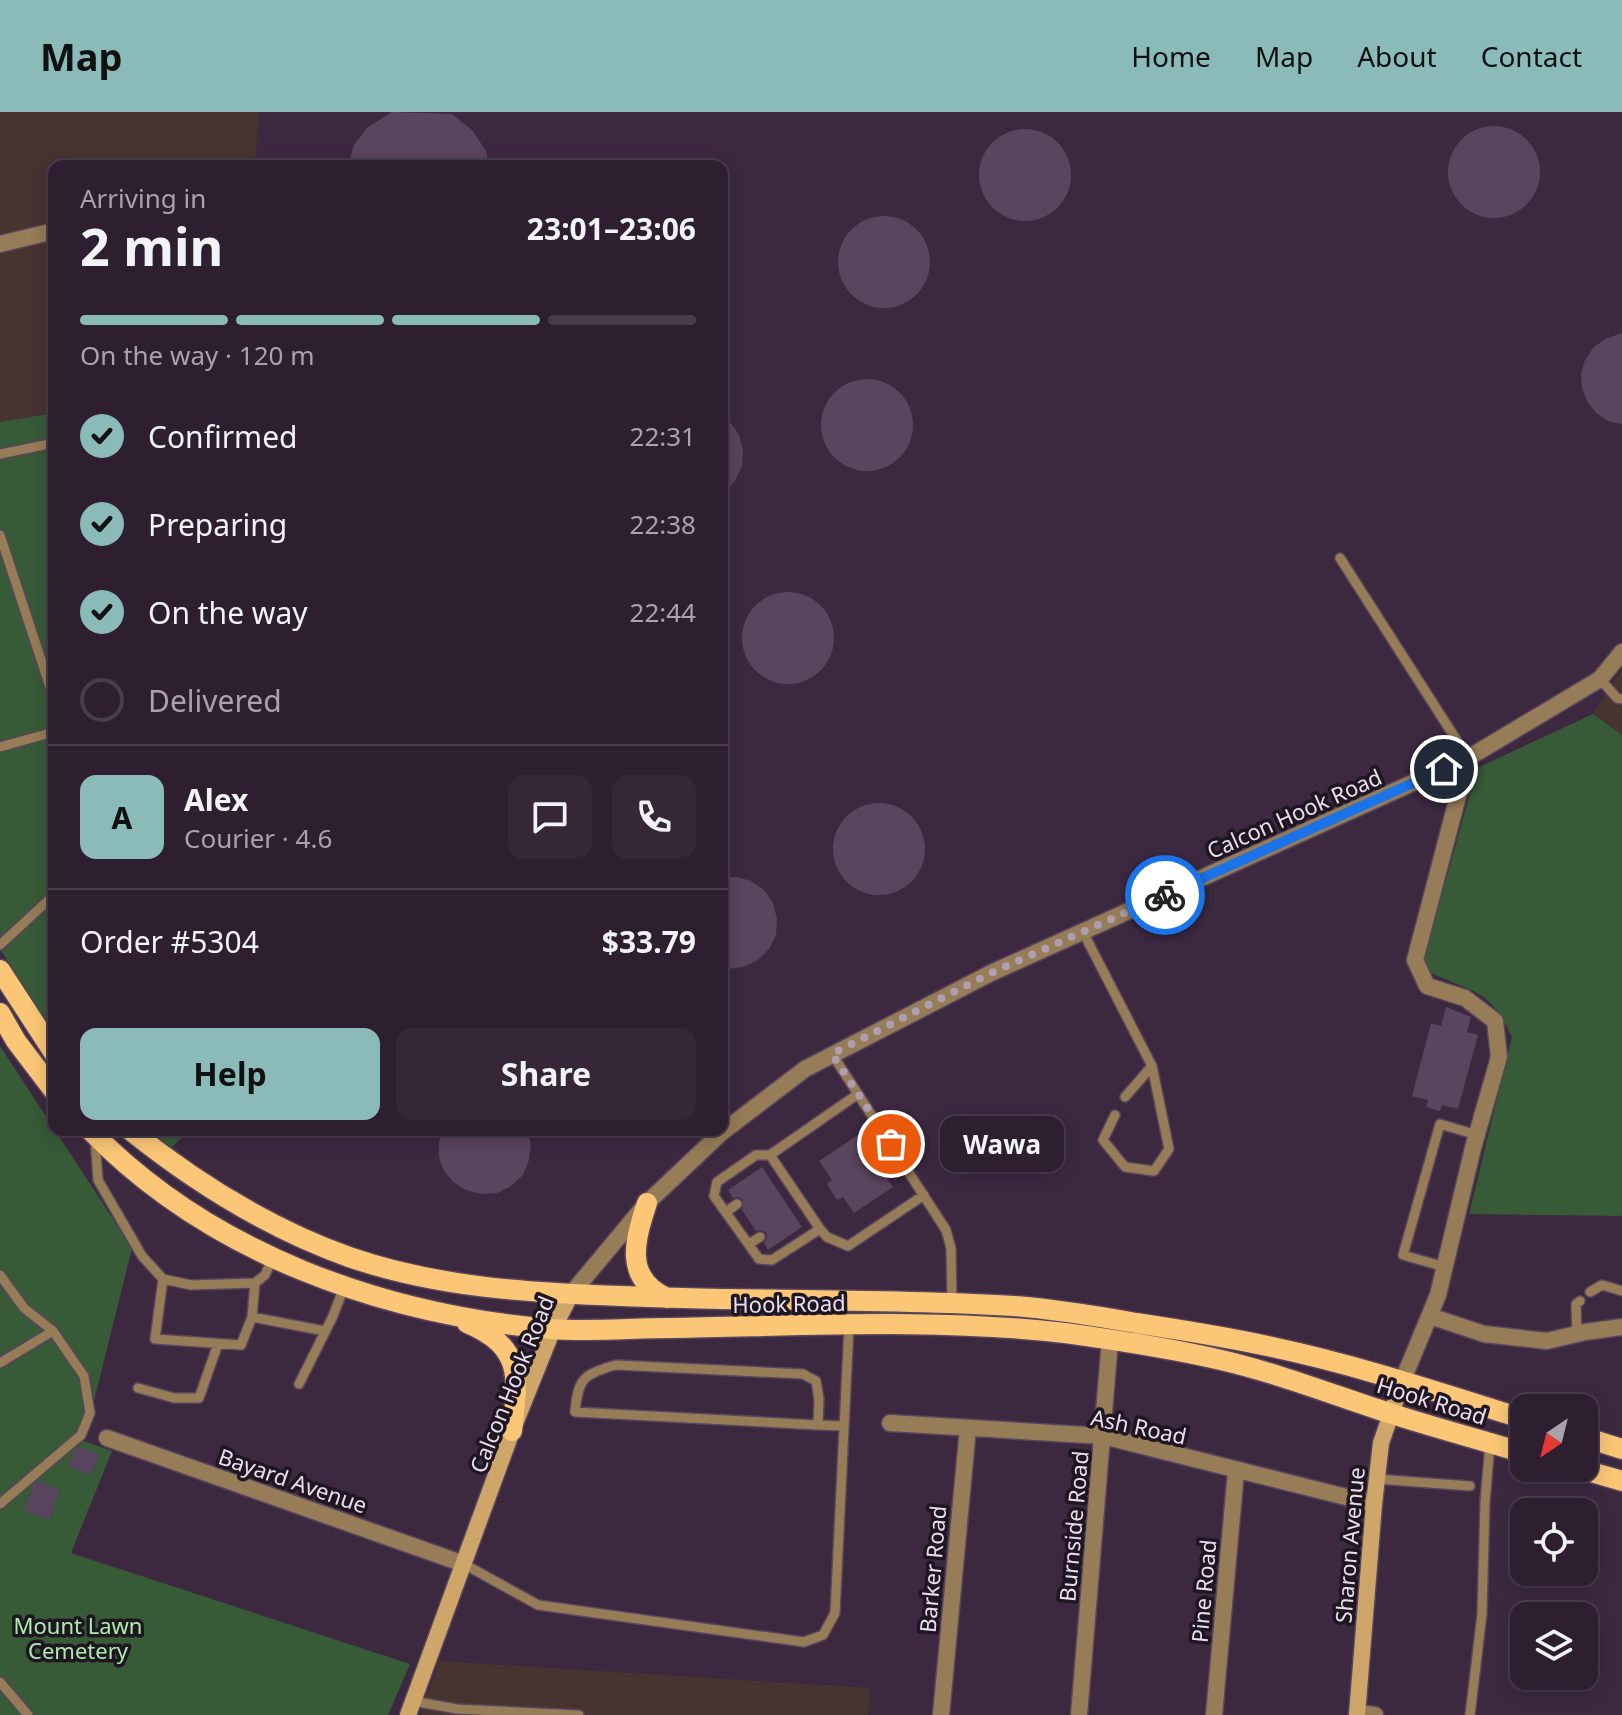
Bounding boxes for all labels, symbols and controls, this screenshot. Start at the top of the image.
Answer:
text: Map [40,30,123,82]
text: Home [1131,37,1211,75]
text: Map [1255,37,1313,75]
text: About [1357,37,1437,75]
text: Contact [1481,37,1582,75]
text: Arriving in [80,180,206,216]
text: 23:01–23:06 [527,208,696,249]
text: 2 min [80,210,223,281]
text: On the way · 120 m [80,337,314,373]
icon: check [80,414,124,458]
text: Confirmed [148,416,298,457]
text: 22:31 [630,418,696,454]
icon: check [80,502,124,546]
text: Preparing [148,504,287,545]
text: 22:38 [630,506,696,542]
icon: check [80,590,124,634]
text: On the way [148,592,308,633]
text: 22:44 [630,594,696,630]
text: Delivered [148,680,282,721]
pin [1410,735,1478,803]
icon: home [1422,747,1466,791]
street label: Calcon Hook Road [1202,761,1386,865]
button: chat [508,775,592,859]
button: phone [612,775,696,859]
text: Alex [184,779,248,820]
text: A [112,797,132,838]
text: Courier · 4.6 [184,820,332,856]
courier [1125,855,1205,935]
icon: bike [1143,873,1187,917]
text: Order #5304 [80,921,259,962]
text: $33.79 [602,921,696,962]
button: Help [80,1028,380,1120]
button: Share [396,1028,696,1120]
pin [857,1110,925,1178]
callout: Wawa [939,1116,1063,1172]
icon: bag [869,1122,913,1166]
text: Wawa [963,1126,1041,1162]
street label: Hook Road [732,1287,846,1319]
street label: Calcon Hook Road [462,1291,560,1477]
street label: Hook Road [1373,1369,1491,1431]
north arrow [1510,1394,1598,1482]
map controls [1510,1394,1598,1690]
street label: Ash Road [1089,1401,1189,1451]
street label: Bayard Avenue [215,1441,371,1519]
street label: Burnside Road [1051,1449,1095,1603]
street label: Sharon Avenue [1327,1466,1371,1624]
button: locate [1510,1498,1598,1586]
street label: Barker Road [911,1504,953,1634]
street label: Pine Road [1184,1538,1222,1644]
button: layers [1510,1602,1598,1690]
park label: Mount Lawn Cemetery [14,1610,142,1665]

